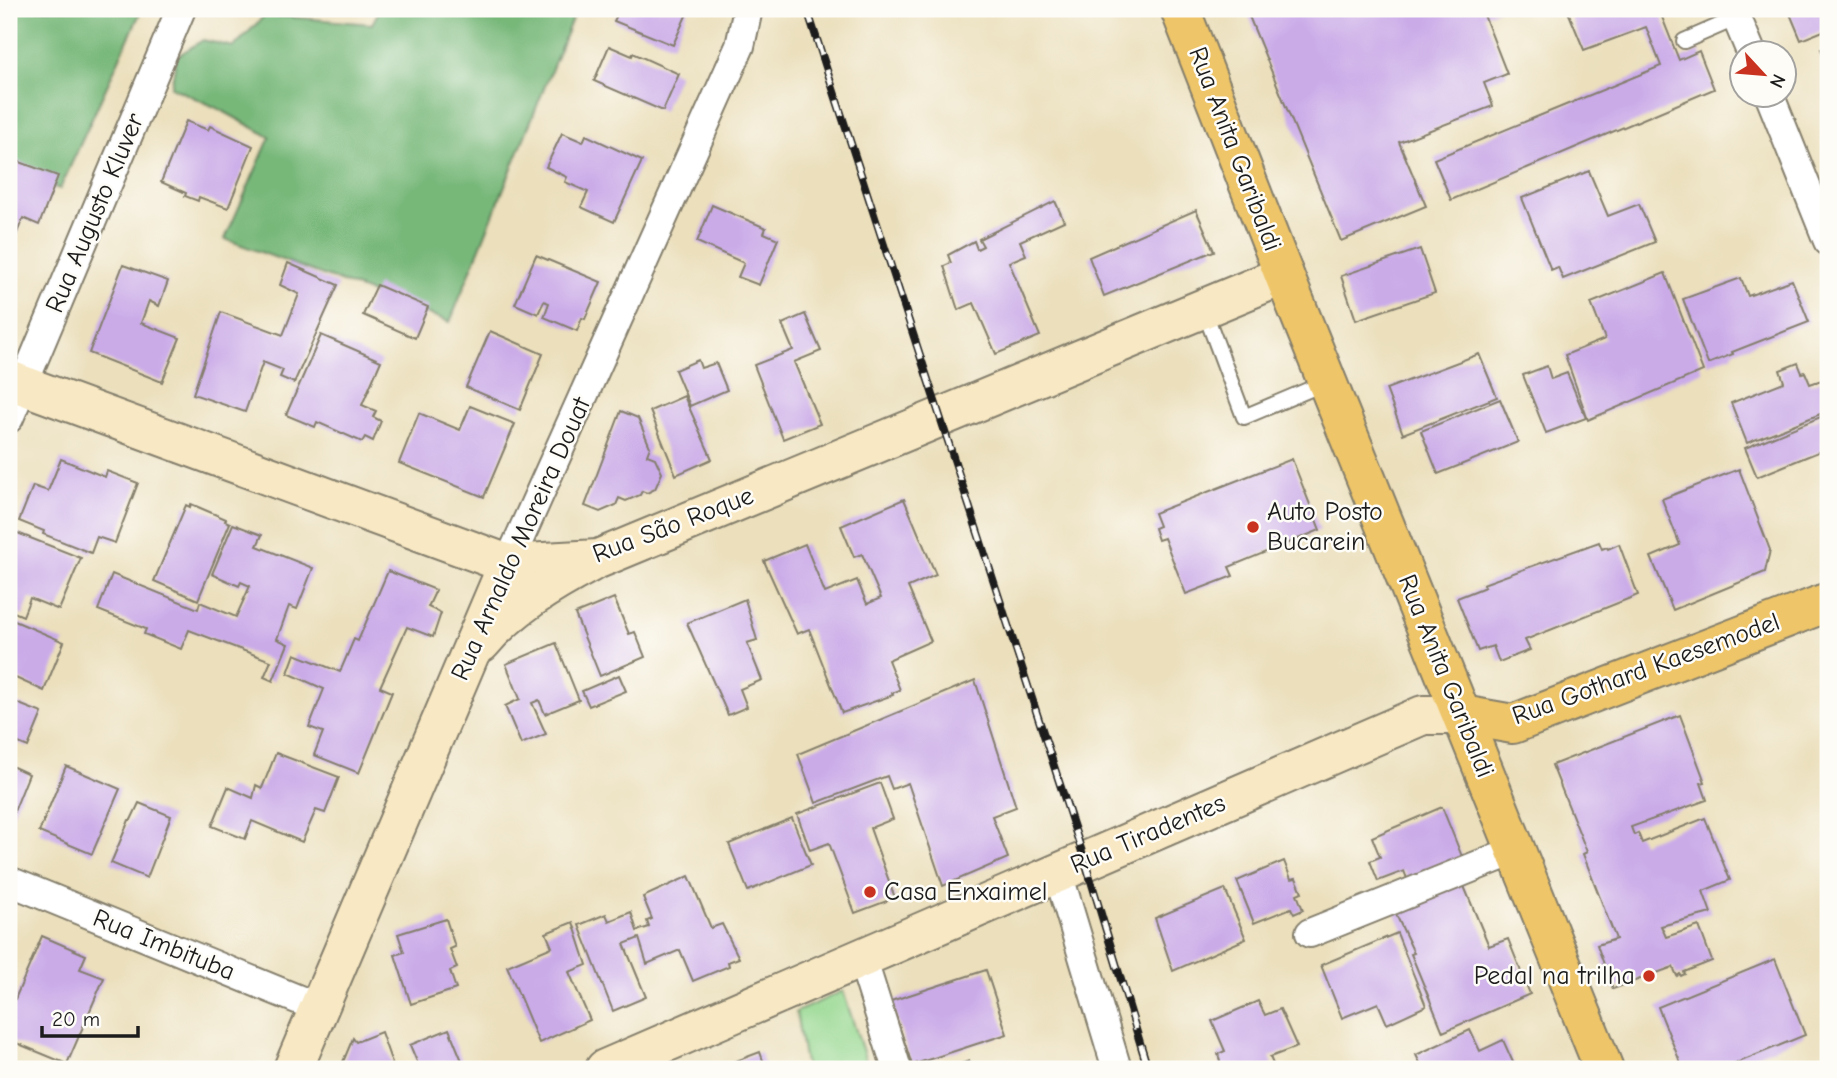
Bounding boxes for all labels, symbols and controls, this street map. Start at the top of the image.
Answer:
north arrow [1728,38,1798,108]
street label: Rua Anita Garibaldi [1182,43,1288,255]
text: N [1765,71,1790,91]
street label: Rua Augusto Kluver [39,108,151,317]
street label: Rua Arnaldo Moreira Douat [445,391,598,685]
street label: Rua São Roque [588,481,758,569]
place label: Auto Posto Bucarein [1267,497,1383,557]
marker: Auto Posto Bucarein [1245,519,1261,535]
street label: Rua Anita Garibaldi [1392,570,1500,782]
street label: Rua Gothard Kaesemodel [1508,607,1784,731]
street label: Rua Tiradentes [1066,788,1230,880]
place label: Casa Enxaimel [884,877,1048,907]
marker: Casa Enxaimel [862,884,878,900]
street label: Rua Imbituba [89,903,239,987]
place label: Pedal na trilha [1474,961,1635,991]
marker: Pedal na trilha [1641,968,1657,984]
scale bar [42,994,138,1038]
text: 20 m [52,1007,100,1031]

